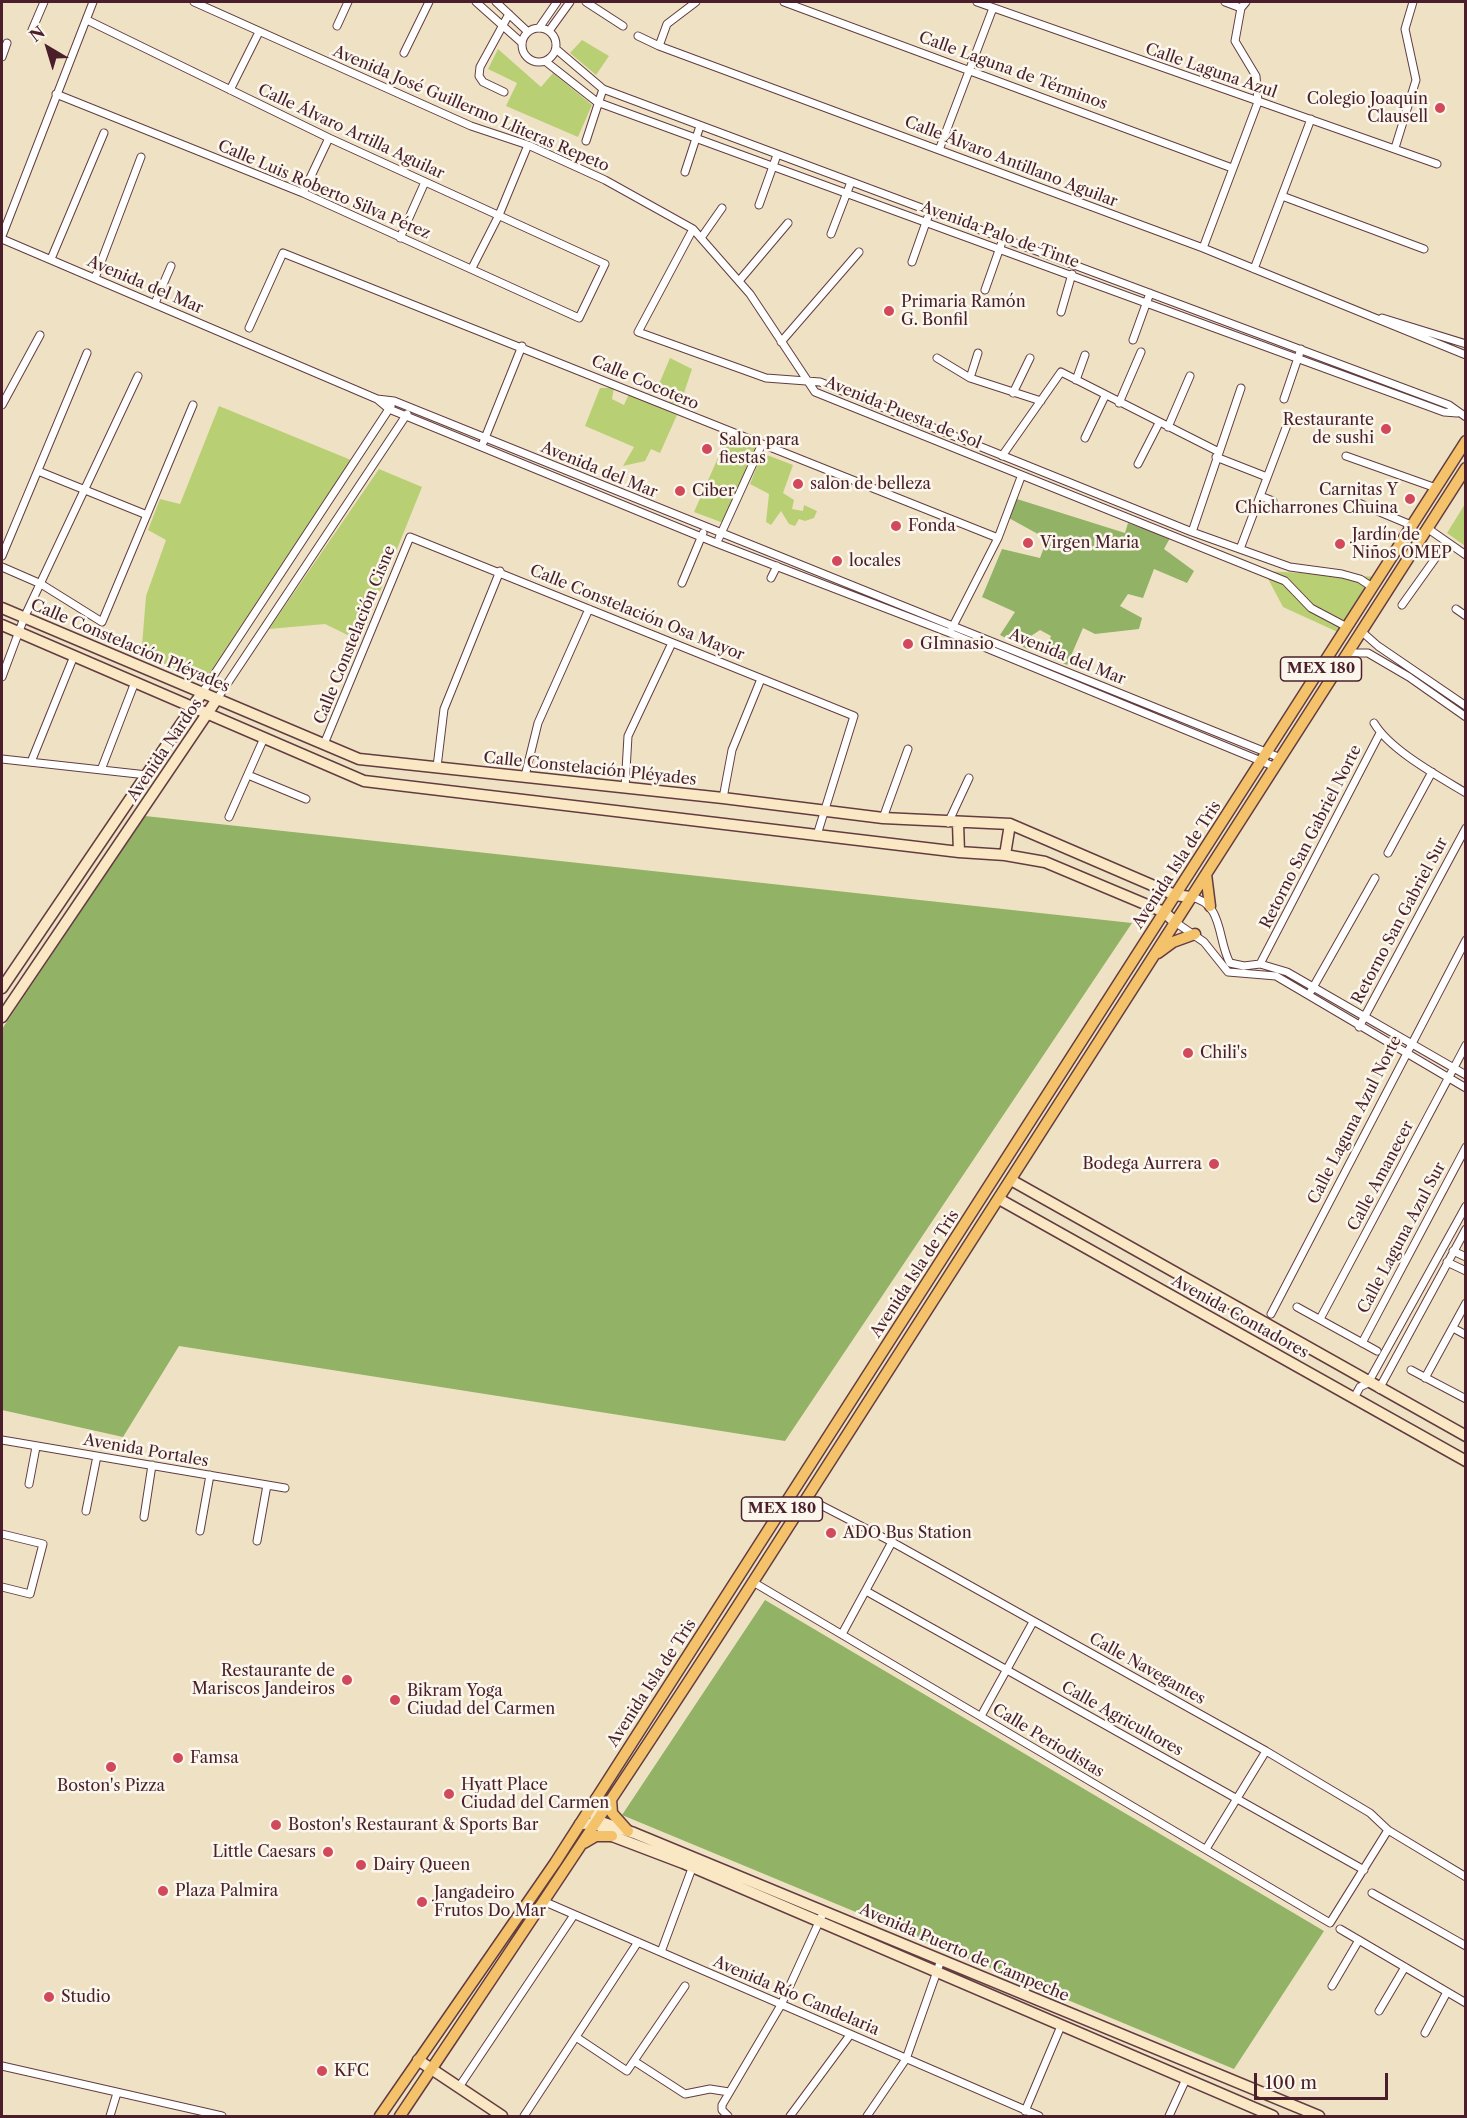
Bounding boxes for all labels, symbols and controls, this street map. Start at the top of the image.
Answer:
north arrow [18,18,78,78]
text: N [25,22,49,46]
street label: Calle Laguna de Términos [916,28,1110,114]
street label: Calle Laguna Azul [1143,39,1279,103]
street label: Avenida José Guillermo Lliteras Repeto [330,42,612,176]
street label: Calle Álvaro Artilla Aguilar [255,80,447,184]
place label: Colegio Joaquin Clausell [1307,89,1428,127]
marker: Colegio Joaquin Clausell [1433,101,1447,115]
street label: Calle Álvaro Antillano Aguilar [902,112,1120,212]
street label: Calle Luis Roberto Silva Pérez [215,136,433,244]
street label: Avenida Palo de Tinte [918,197,1082,273]
street label: Avenida del Mar [84,252,206,318]
place label: Primaria Ramón G. Bonfil [901,292,1026,330]
marker: Primaria Ramón G. Bonfil [882,304,896,318]
street label: Calle Cocotero [588,352,702,414]
street label: Avenida Puesta de Sol [822,373,984,453]
place label: Restaurante de sushi [1283,410,1374,448]
marker: Restaurante de sushi [1379,422,1393,436]
place label: Salon para fiestas [719,430,799,468]
street label: Avenida del Mar [538,438,660,502]
marker: Salon para fiestas [700,442,714,456]
place label: salon de belleza [810,474,931,494]
marker: salon de belleza [791,477,805,491]
place label: Carnitas Y Chicharrones Chuina [1235,480,1398,518]
place label: Ciber [692,481,735,501]
marker: Ciber [673,484,687,498]
marker: Carnitas Y Chicharrones Chuina [1403,492,1417,506]
place label: Fonda [908,516,956,536]
marker: Fonda [889,519,903,533]
place label: Jardín de Niños OMEP [1352,525,1452,563]
place label: Virgen Maria [1040,533,1139,553]
marker: Virgen Maria [1021,536,1035,550]
marker: Jardín de Niños OMEP [1333,537,1347,551]
street label: Calle Constelación Cisne [310,543,400,727]
place label: locales [849,551,901,571]
marker: locales [830,554,844,568]
street label: Calle Constelación Osa Mayor [527,561,747,665]
street label: Calle Constelación Pléyades [28,595,232,697]
street label: Avenida del Mar [1006,625,1128,689]
place label: GImnasio [920,634,994,654]
marker: GImnasio [901,637,915,651]
road number: MEX 180 [1280,657,1362,681]
street label: Avenida Nardos [124,695,206,805]
street label: Retorno San Gabriel Norte [1256,742,1366,932]
street label: Calle Constelación Pléyades [482,748,698,790]
street label: Avenida Isla de Tris [1129,798,1225,932]
street label: Retorno San Gabriel Sur [1348,834,1452,1008]
street label: Calle Laguna Azul Norte [1304,1033,1406,1207]
place label: Chili's [1200,1043,1247,1063]
marker: Chili's [1181,1046,1195,1060]
street label: Calle Amanecer [1344,1118,1418,1234]
place label: Bodega Aurrera [1082,1154,1202,1174]
marker: Bodega Aurrera [1207,1157,1221,1171]
street label: Calle Laguna Azul Sur [1354,1159,1450,1317]
street label: Avenida Isla de Tris [867,1207,963,1341]
street label: Avenida Contadores [1168,1271,1312,1363]
street label: Avenida Portales [82,1431,210,1471]
road number: MEX 180 [742,1497,822,1521]
place label: ADO Bus Station [843,1523,972,1543]
marker: ADO Bus Station [824,1526,838,1540]
street label: Avenida Isla de Tris [604,1616,700,1750]
street label: Calle Navegantes [1086,1629,1208,1709]
place label: Restaurante de Mariscos Jandeiros [192,1661,335,1699]
marker: Restaurante de Mariscos Jandeiros [340,1673,354,1687]
street label: Calle Agricultores [1058,1678,1186,1760]
place label: Bikram Yoga Ciudad del Carmen [407,1681,555,1719]
marker: Bikram Yoga Ciudad del Carmen [388,1693,402,1707]
street label: Calle Periodistas [989,1700,1107,1782]
place label: Famsa [190,1748,239,1768]
marker: Famsa [171,1751,185,1765]
marker: Boston's Pizza [104,1760,118,1774]
place label: Hyatt Place Ciudad del Carmen [461,1775,609,1813]
place label: Boston's Pizza [57,1776,165,1796]
marker: Hyatt Place Ciudad del Carmen [442,1787,456,1801]
place label: Boston's Restaurant & Sports Bar [288,1815,538,1835]
marker: Boston's Restaurant & Sports Bar [269,1818,283,1832]
place label: Little Caesars [213,1842,316,1862]
marker: Little Caesars [321,1845,335,1859]
place label: Dairy Queen [373,1855,470,1875]
marker: Dairy Queen [354,1858,368,1872]
place label: Plaza Palmira [175,1881,278,1901]
place label: Jangadeiro Frutos Do Mar [434,1883,546,1921]
marker: Plaza Palmira [156,1884,170,1898]
marker: Jangadeiro Frutos Do Mar [415,1895,429,1909]
street label: Avenida Puerto de Campeche [856,1900,1072,2006]
street label: Avenida Río Candelaria [710,1952,882,2040]
place label: Studio [61,1987,111,2007]
marker: Studio [42,1990,56,2004]
place label: KFC [334,2061,369,2081]
scale bar [1257,2061,1390,2099]
marker: KFC [315,2064,329,2078]
text: 100 m [1265,2072,1317,2094]

